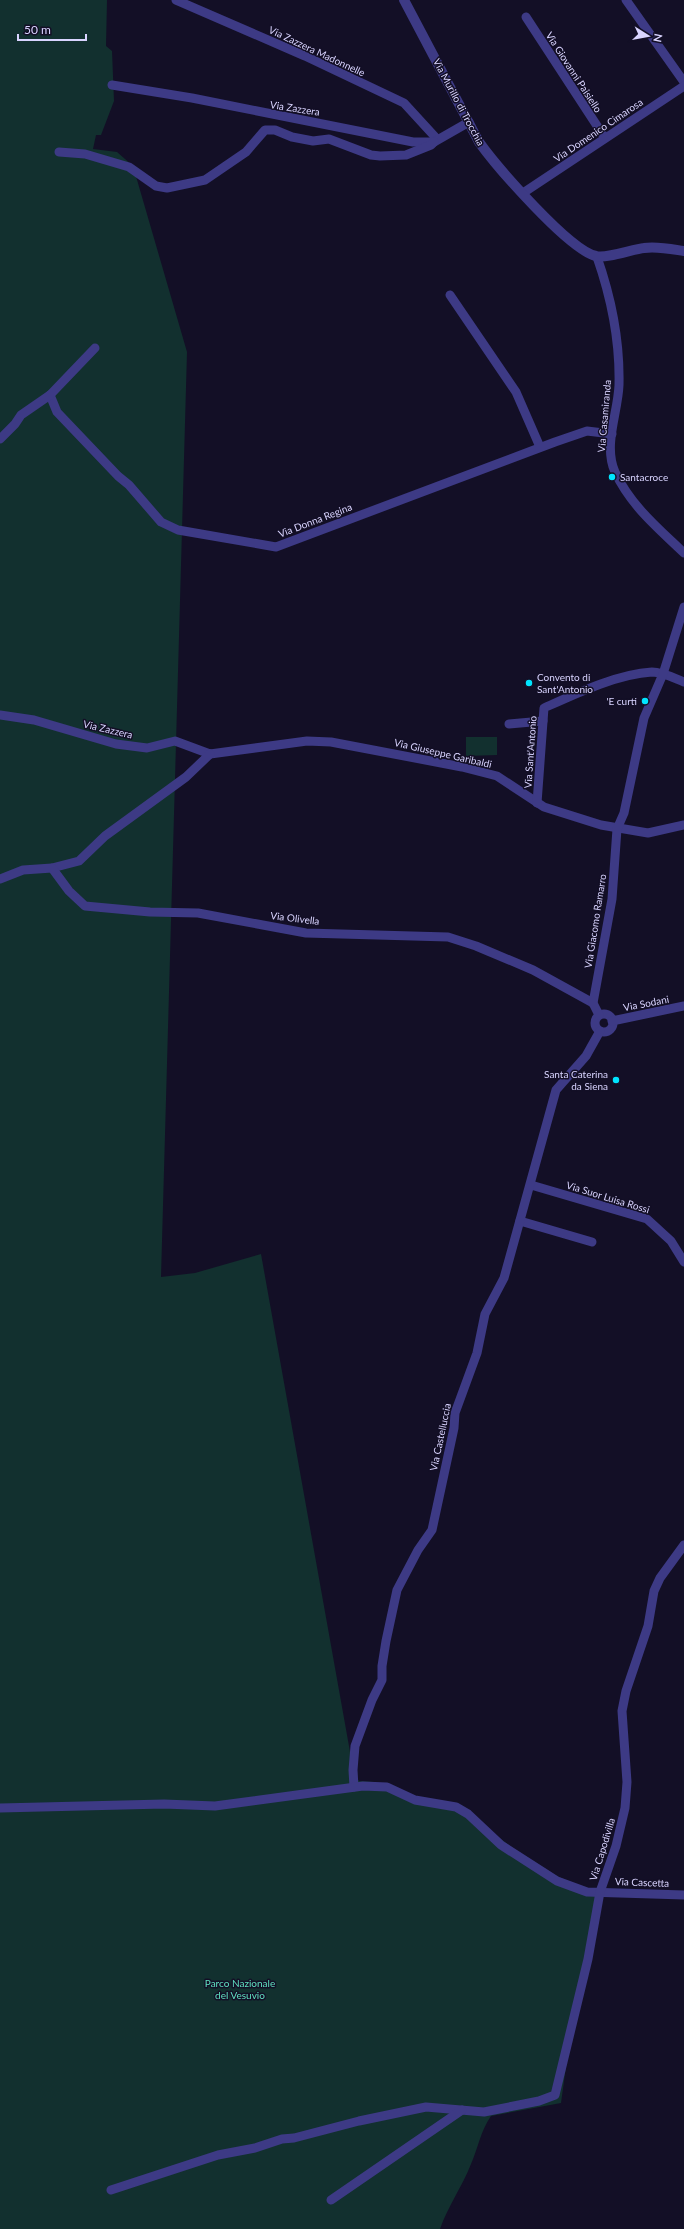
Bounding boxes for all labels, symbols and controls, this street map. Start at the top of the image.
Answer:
scale bar [18,16,86,42]
north arrow [628,16,668,56]
text: 50 m [24,22,51,37]
street label: Via Zazzera Madonnelle [267,23,367,79]
street label: Via Giovanni Paisiello [543,29,605,115]
text: N [651,33,665,43]
street label: Via Murillo di Trocchia [431,56,487,148]
street label: Via Domenico Cimarosa [551,96,645,164]
street label: Via Zazzera [269,98,321,118]
street label: Via Casamiranda [595,379,613,453]
place label: Santacroce [620,471,668,483]
marker: Santacroce [607,472,617,482]
street label: Via Donna Regina [276,500,354,540]
place label: Convento di Sant'Antonio [537,671,593,695]
marker: Convento di Sant'Antonio [524,678,534,688]
place label: 'E curti [606,695,637,707]
marker: 'E curti [640,696,650,706]
street label: Via Sant'Antonio [521,715,539,789]
street label: Via Zazzera [82,717,134,741]
street label: Via Giuseppe Garibaldi [393,736,493,770]
street label: Via Giacomo Ramarro [582,873,608,969]
street label: Via Olivella [270,909,320,927]
street label: Via Sodani [622,993,670,1013]
place label: Santa Caterina da Siena [544,1068,608,1092]
marker: Santa Caterina da Siena [611,1075,621,1085]
street label: Via Suor Luisa Rossi [565,1179,651,1215]
street label: Via Castelluccia [427,1402,453,1472]
street label: Via Capodivilla [587,1816,617,1882]
street label: Via Cascetta [615,1875,669,1889]
park label: Parco Nazionale del Vesuvio [205,1977,275,2001]

